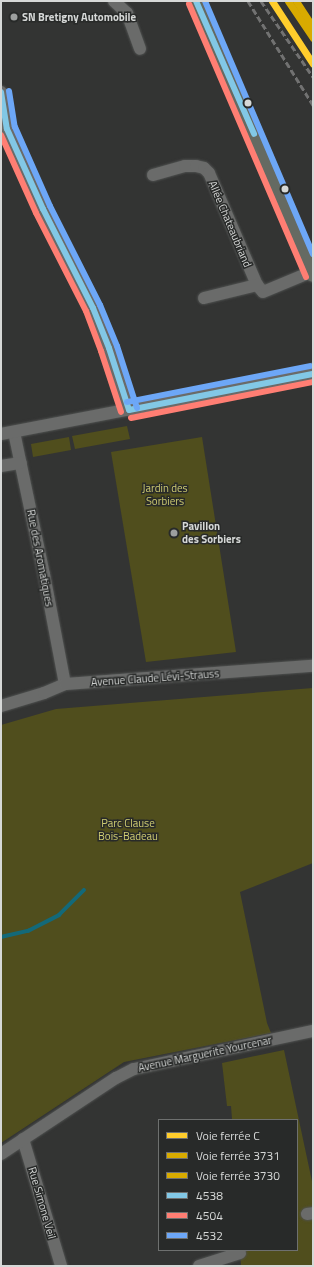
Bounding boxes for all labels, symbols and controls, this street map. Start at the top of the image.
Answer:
place label: SN Bretigny Automobile [22,10,136,24]
marker: SN Bretigny Automobile [9,12,19,22]
unlabelled marker [243,98,253,108]
street label: Allée Chateaubriand [206,179,254,269]
unlabelled marker [280,184,290,194]
park label: Jardin des Sorbiers [142,482,188,508]
street label: Rue des Aromatiques [24,508,56,608]
place label: Pavillon des Sorbiers [182,520,241,546]
marker: Pavillon des Sorbiers [169,528,179,538]
street label: Avenue Claude Lévi-Strauss [90,667,220,689]
park label: Parc Clause Bois-Badeau [98,817,158,843]
street label: Avenue Marguerite Yourcenar [137,1033,273,1075]
legend [158,1119,298,1251]
text: Voie ferrée C [196,1126,260,1145]
text: Voie ferrée 3731 [196,1146,280,1165]
street label: Rue Simone Veil [25,1165,59,1241]
text: Voie ferrée 3730 [196,1166,280,1185]
text: 4538 [196,1186,223,1205]
text: 4504 [196,1206,223,1225]
text: 4532 [196,1226,223,1245]

